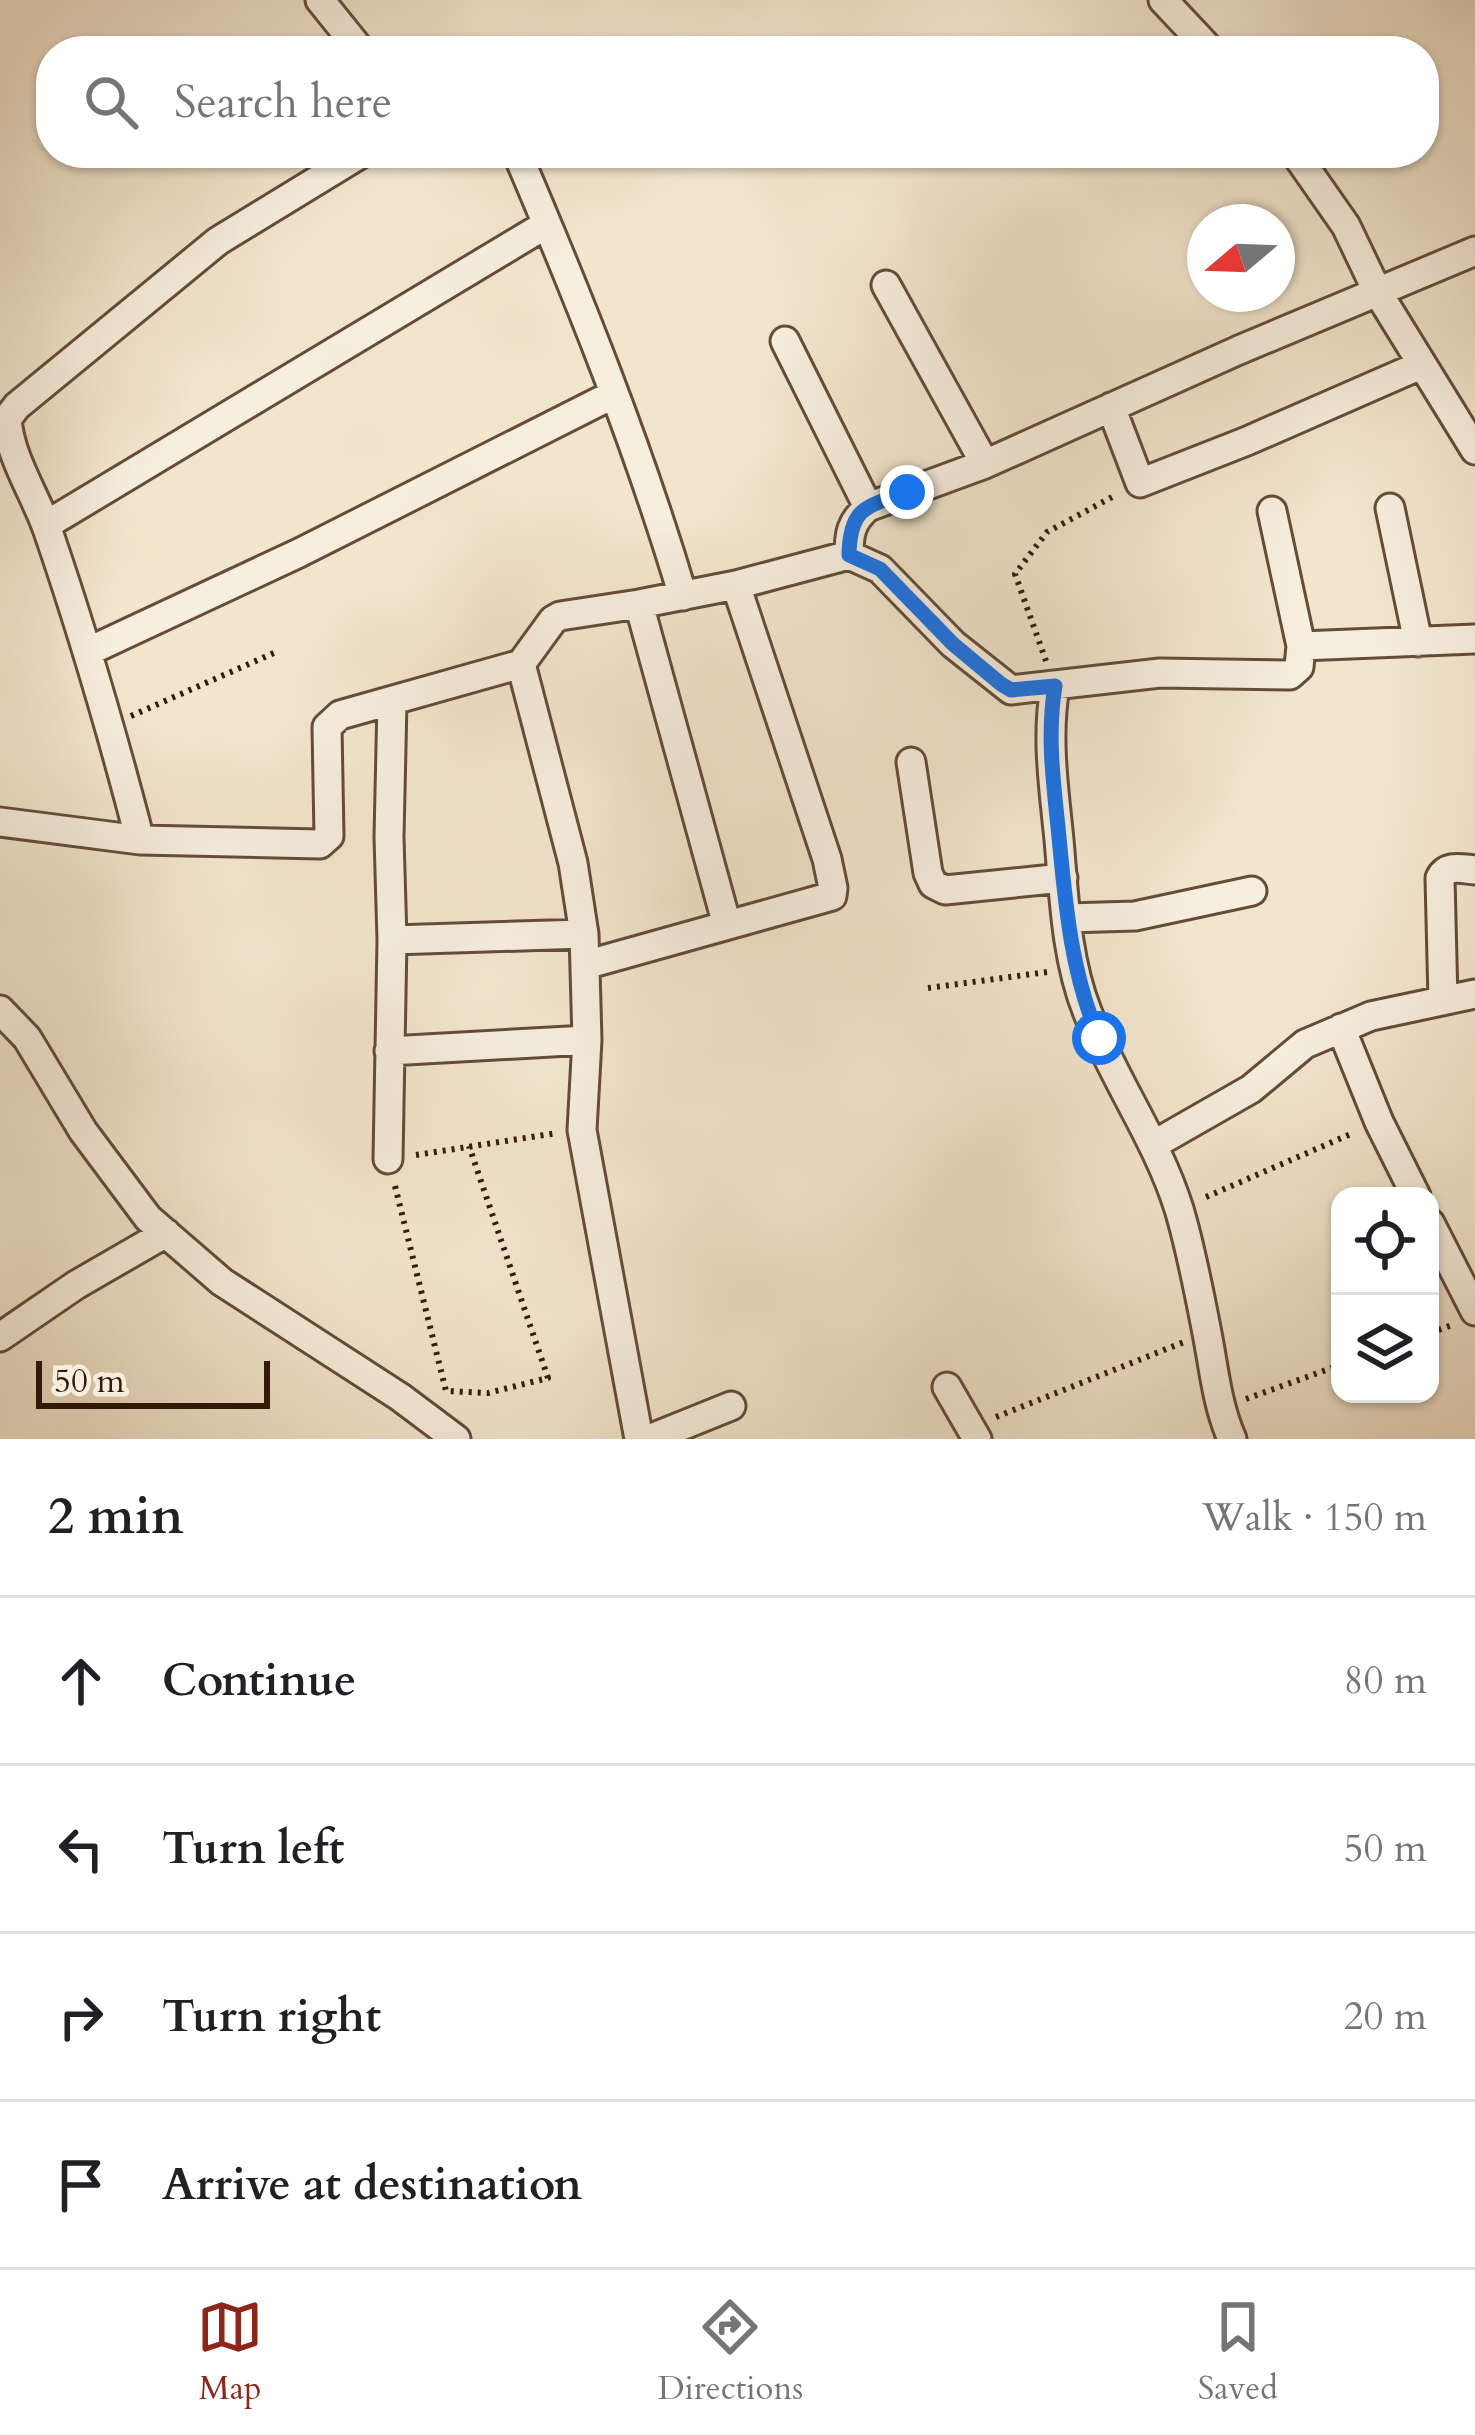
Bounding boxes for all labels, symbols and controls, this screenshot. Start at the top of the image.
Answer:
search box [36,36,1439,168]
icon: search [78,69,144,135]
text: Search here [174,72,392,133]
north arrow [1187,204,1295,312]
route end [880,465,934,519]
route start [1072,1011,1126,1065]
map controls [1331,1187,1439,1403]
button: locate [1331,1187,1439,1295]
button: layers [1331,1295,1439,1403]
scale bar [36,1355,270,1408]
text: 50 m [54,1359,125,1404]
text: 2 min [48,1482,184,1552]
text: Walk · 150 m [1202,1491,1427,1544]
icon: ahead [48,1648,114,1714]
text: Continue [162,1650,356,1711]
text: 80 m [1344,1654,1427,1707]
icon: left [48,1816,114,1882]
text: Turn left [162,1818,344,1879]
text: 50 m [1344,1822,1427,1875]
icon: right [48,1984,114,2050]
text: Turn right [162,1986,381,2047]
text: 20 m [1344,1990,1427,2043]
icon: arrive [48,2152,114,2218]
text: Arrive at destination [162,2154,582,2215]
tab: Map [197,2294,263,2411]
tab: Directions [658,2294,803,2411]
tab: Saved [1198,2294,1278,2411]

